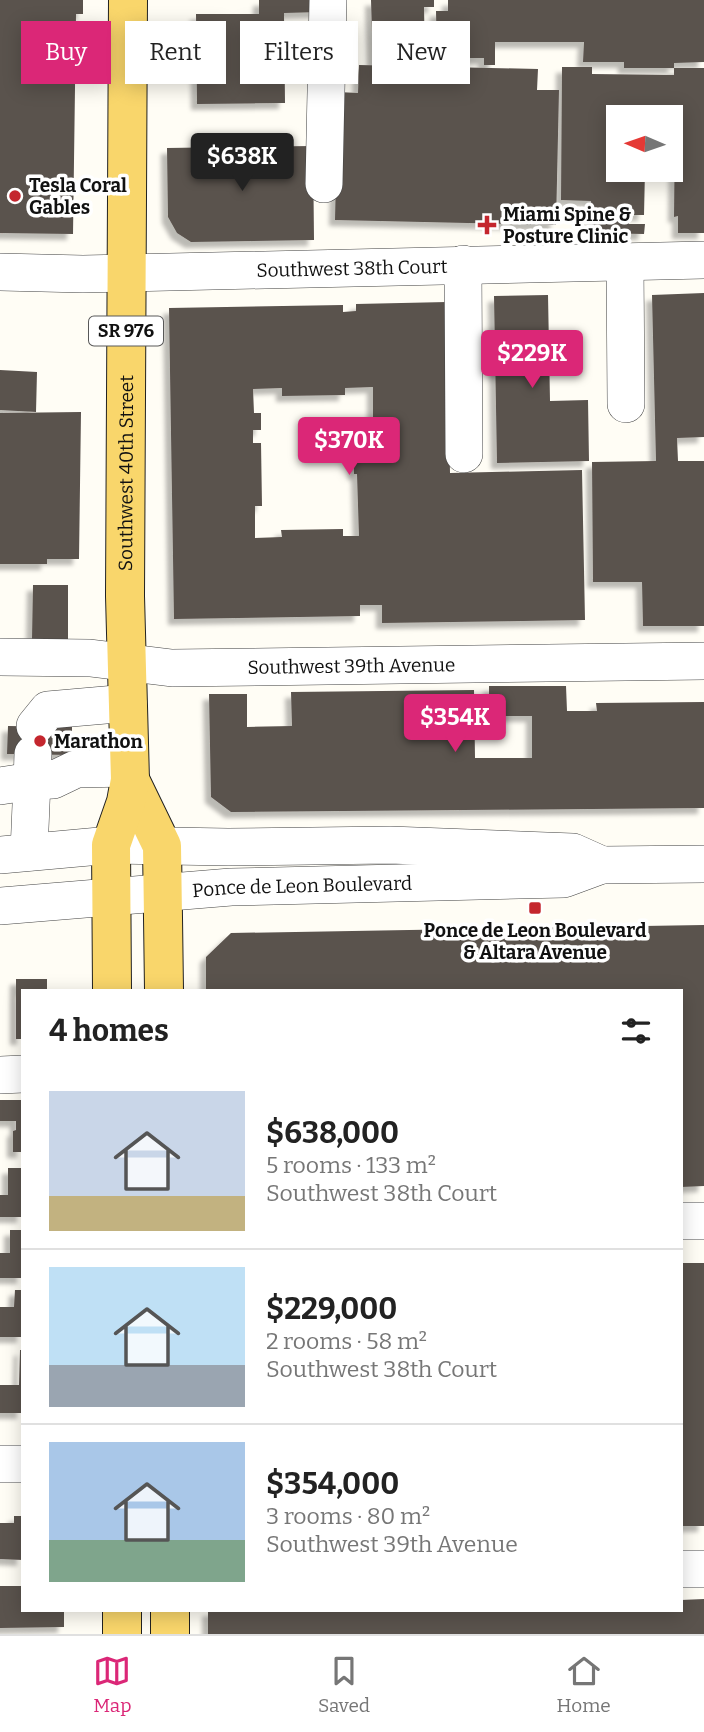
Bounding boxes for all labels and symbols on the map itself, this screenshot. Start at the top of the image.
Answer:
north arrow [606,105,682,182]
pin: $638K [193,134,291,193]
place label: Tesla Coral Gables [29,174,127,219]
marker: Tesla Coral Gables [7,188,23,204]
place label: Miami Spine & Posture Clinic [503,203,631,248]
marker: Miami Spine & Posture Clinic [477,215,497,235]
street label: Southwest 38th Court [256,255,448,282]
road number: SR 976 [89,316,163,346]
pin: $229K [483,330,581,390]
street label: Southwest 40th Street [114,375,138,571]
pin: $370K [300,418,398,477]
street label: Southwest 39th Avenue [247,653,456,679]
pin: $354K [406,694,504,754]
place label: Marathon [54,730,143,753]
marker: Marathon [32,733,48,749]
street label: Ponce de Leon Boulevard [191,872,413,902]
marker: Ponce de Leon Boulevard & Altara Avenue [527,900,543,916]
place label: Ponce de Leon Boulevard & Altara Avenue [424,919,647,964]

